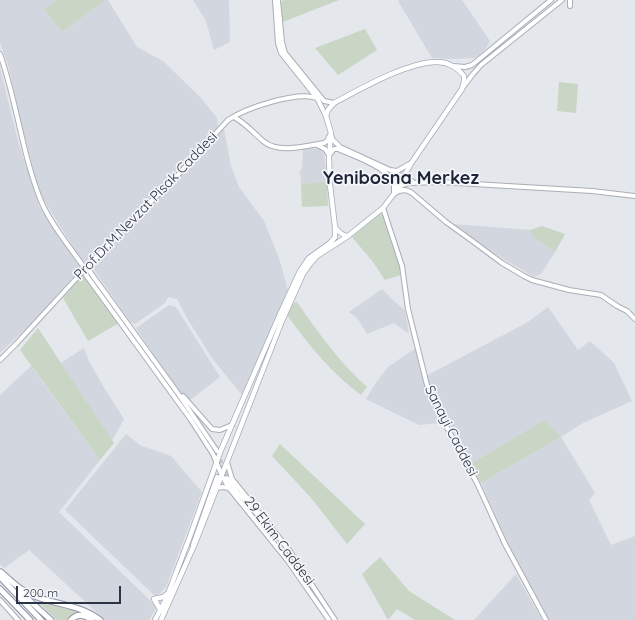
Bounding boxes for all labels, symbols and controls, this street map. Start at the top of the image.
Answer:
street label: Prof.Dr.M.Nevzat Pisak Caddesi [71,129,221,283]
district label: Yenibosna Merkez [323,168,479,190]
street label: Sanayi Caddesi [421,383,481,479]
street label: 29 Ekim Caddesi [240,493,318,589]
scale bar [18,578,123,604]
text: 200 m [23,585,58,600]

